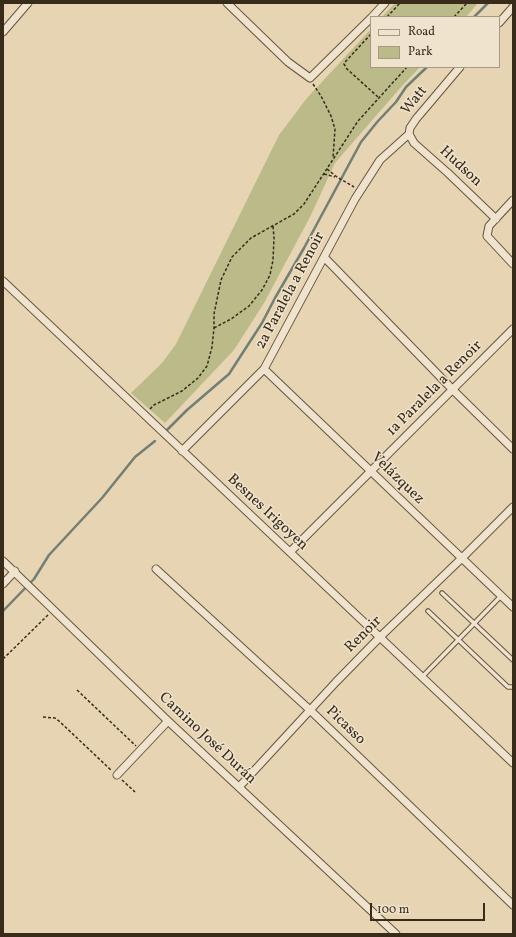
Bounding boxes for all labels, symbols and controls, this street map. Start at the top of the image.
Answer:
legend [370,16,500,68]
text: Road [408,24,435,40]
text: Park [408,44,433,60]
street label: Watt [398,83,432,119]
street label: Hudson [435,143,485,191]
street label: 2a Paralela a Renoir [252,229,330,353]
street label: 1a Paralela a Renoir [383,337,487,441]
street label: Velázquez [367,449,427,509]
street label: Besnes Irigoyen [223,471,311,555]
street label: Renoir [342,613,386,657]
street label: Camino José Durán [155,689,259,789]
street label: Picasso [321,703,369,749]
scale bar [372,895,487,921]
text: 100 m [377,902,409,918]

